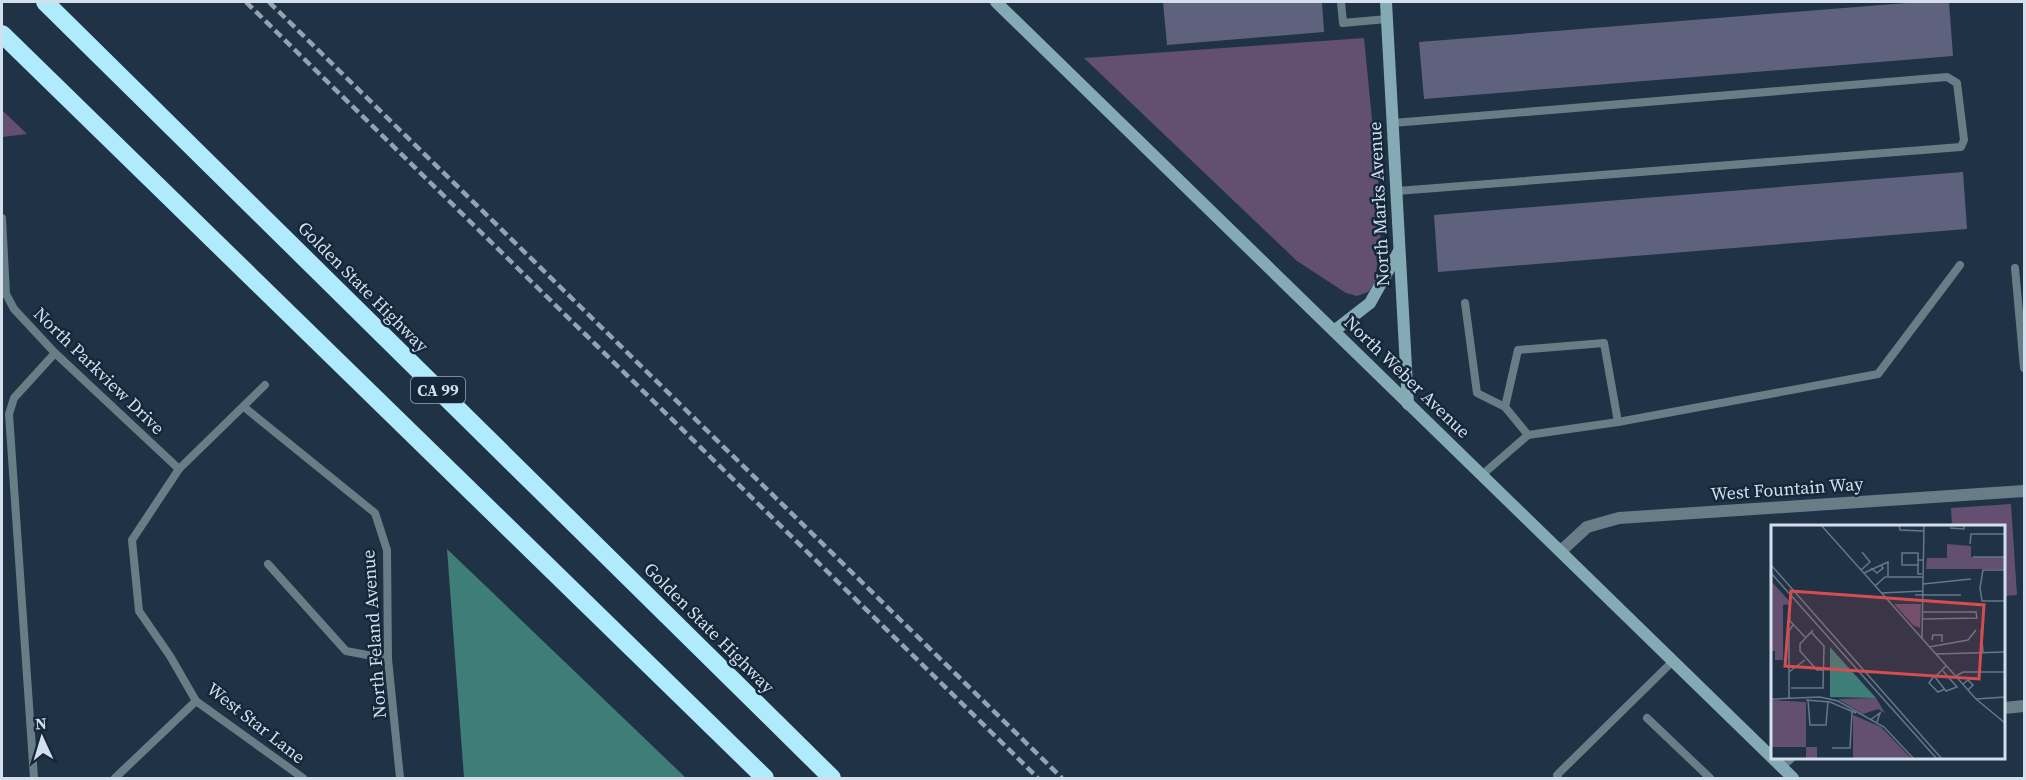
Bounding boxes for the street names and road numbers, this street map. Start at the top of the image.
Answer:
street label: North Marks Avenue [1362,121,1395,287]
street label: Golden State Highway [292,216,435,358]
street label: North Parkview Drive [28,301,170,440]
street label: North Weber Avenue [1339,310,1476,444]
road number: CA 99 [411,377,465,403]
street label: West Fountain Way [1710,471,1865,506]
street label: North Feland Avenue [355,549,392,719]
street label: Golden State Highway [638,557,781,699]
street label: West Star Lane [202,676,311,769]

